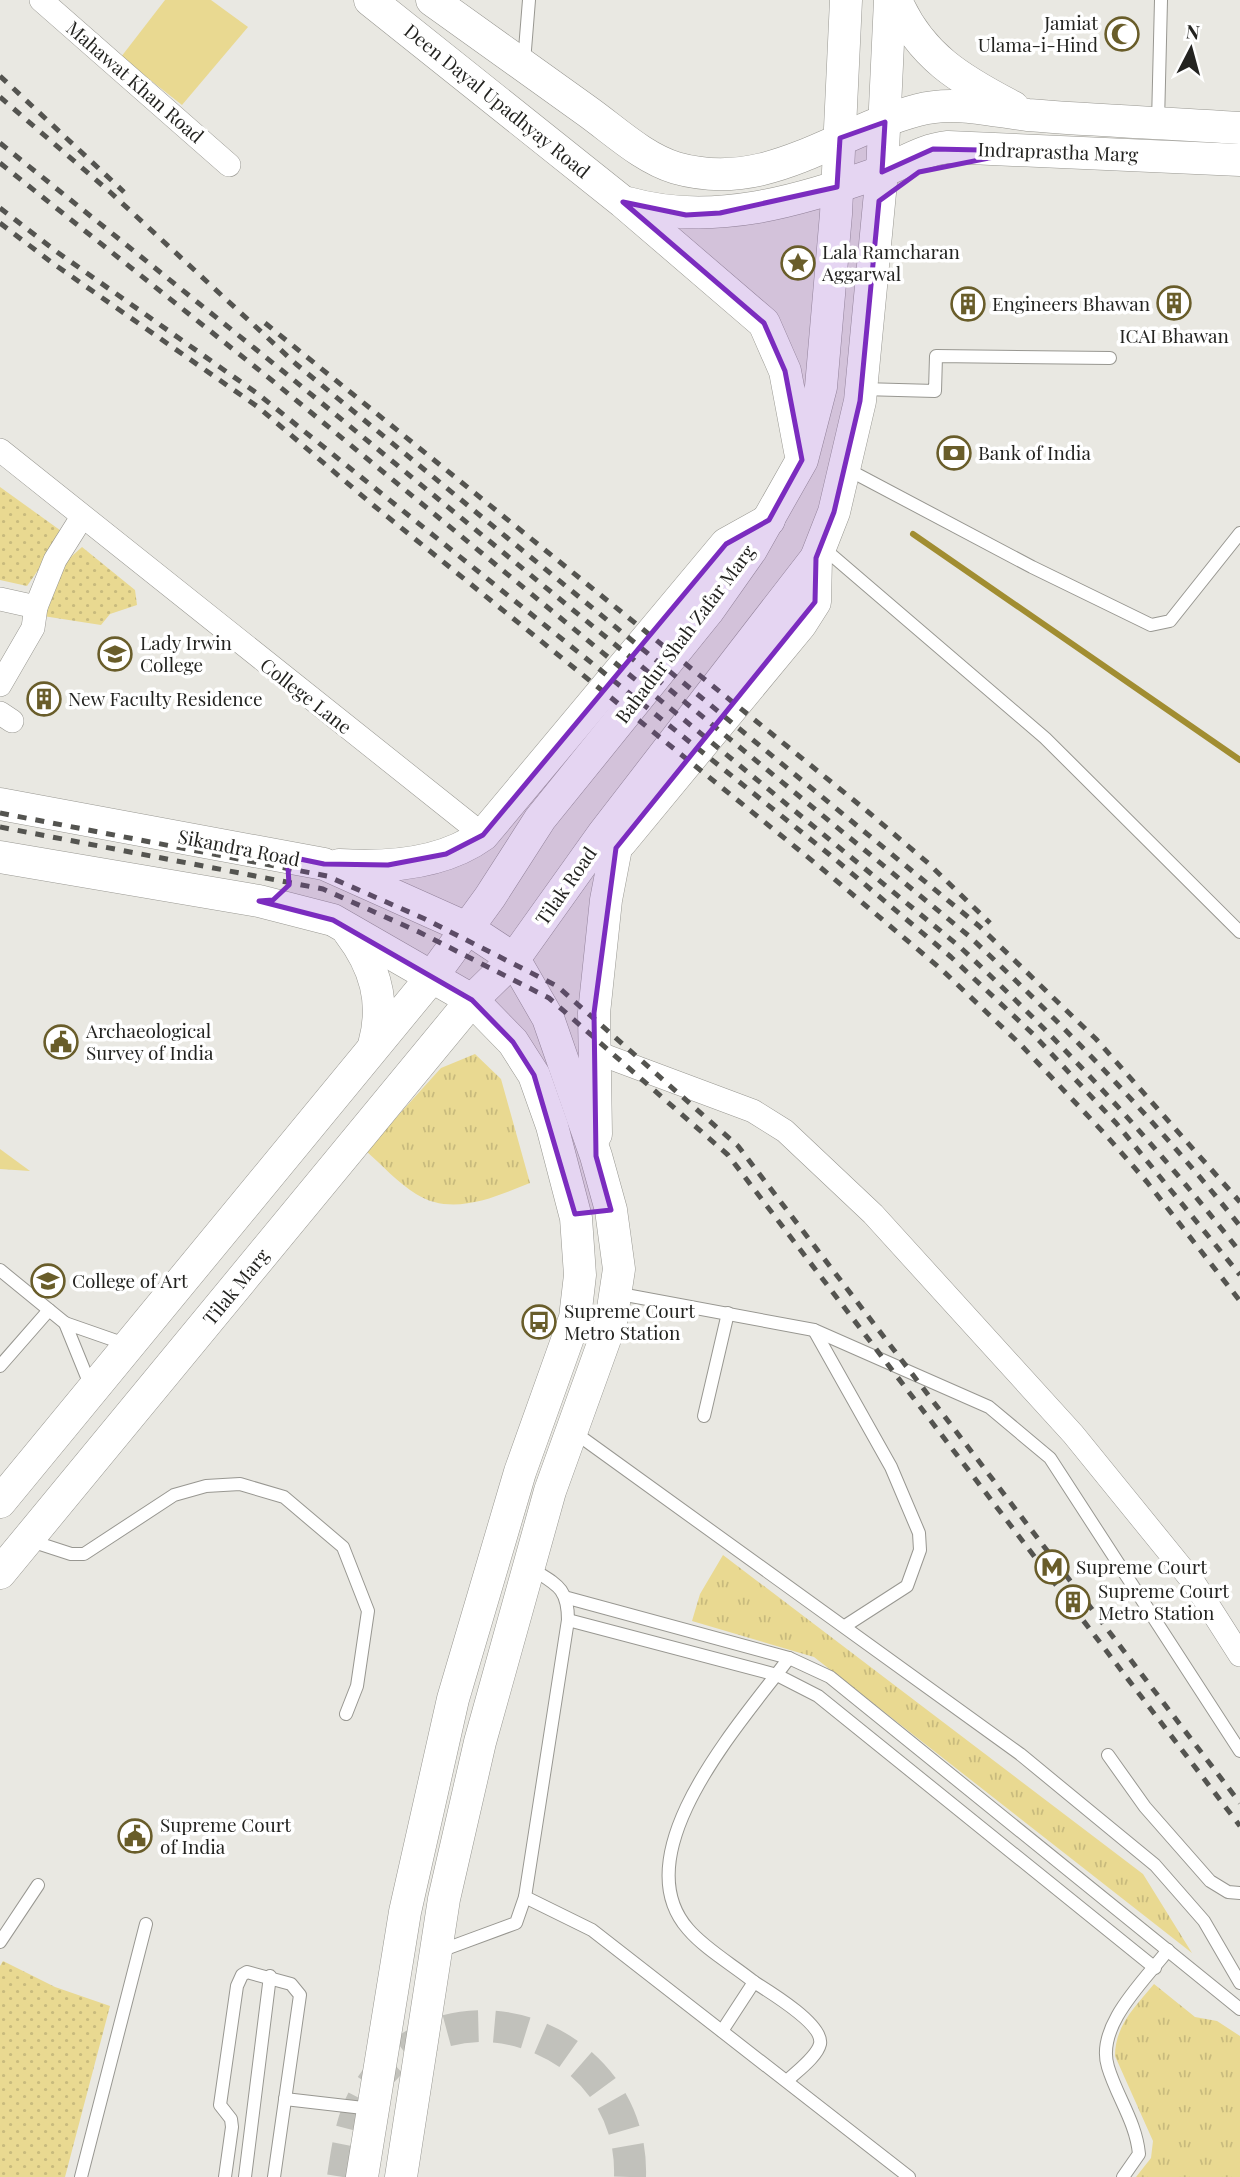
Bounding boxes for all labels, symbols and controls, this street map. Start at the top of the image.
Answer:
place label: Jamiat Ulama-i-Hind [978,9,1098,57]
street label: Mahawat Khan Road [61,14,210,148]
north arrow [1156,14,1226,84]
mosque icon: Jamiat Ulama-i-Hind [1103,15,1141,53]
street label: Deen Dayal Upadhyay Road [399,17,596,183]
text: N [1185,17,1201,45]
street label: Indraprastha Marg [977,135,1139,167]
place label: Lala Ramcharan Aggarwal [821,238,960,286]
place icon: Lala Ramcharan Aggarwal [779,244,817,282]
building icon: ICAI Bhawan [1155,284,1193,322]
building icon: Engineers Bhawan [949,285,987,323]
place label: Engineers Bhawan [992,290,1151,316]
place label: ICAI Bhawan [1119,322,1229,348]
bank icon: Bank of India [935,434,973,472]
place label: Bank of India [978,439,1091,465]
street label: Bahadur Shah Zafar Marg [608,539,760,728]
place label: Lady Irwin College [140,629,233,677]
school or university icon: Lady Irwin College [96,635,134,673]
street label: College Lane [256,651,358,739]
building icon: New Faculty Residence [25,680,63,718]
place label: New Faculty Residence [68,685,263,711]
street label: Sikandra Road [176,822,302,872]
street label: Tilak Road [529,841,602,930]
place label: Archaeological Survey of India [85,1017,214,1065]
public building icon: Archaeological Survey of India [42,1023,80,1061]
street label: Tilak Marg [196,1243,274,1330]
school or university icon: College of Art [29,1262,67,1300]
place label: College of Art [72,1267,188,1293]
place label: Supreme Court‌ Metro Station [564,1297,695,1345]
bus stop icon: Supreme Court‌ Metro Station [520,1303,558,1341]
metro station icon: Supreme Court [1033,1548,1071,1586]
place label: Supreme Court [1076,1553,1207,1579]
place label: Supreme Court Metro Station [1098,1577,1229,1625]
building icon: Supreme Court Metro Station [1054,1583,1092,1621]
place label: Supreme Court of India [160,1811,291,1859]
public building icon: Supreme Court of India [116,1817,154,1855]

